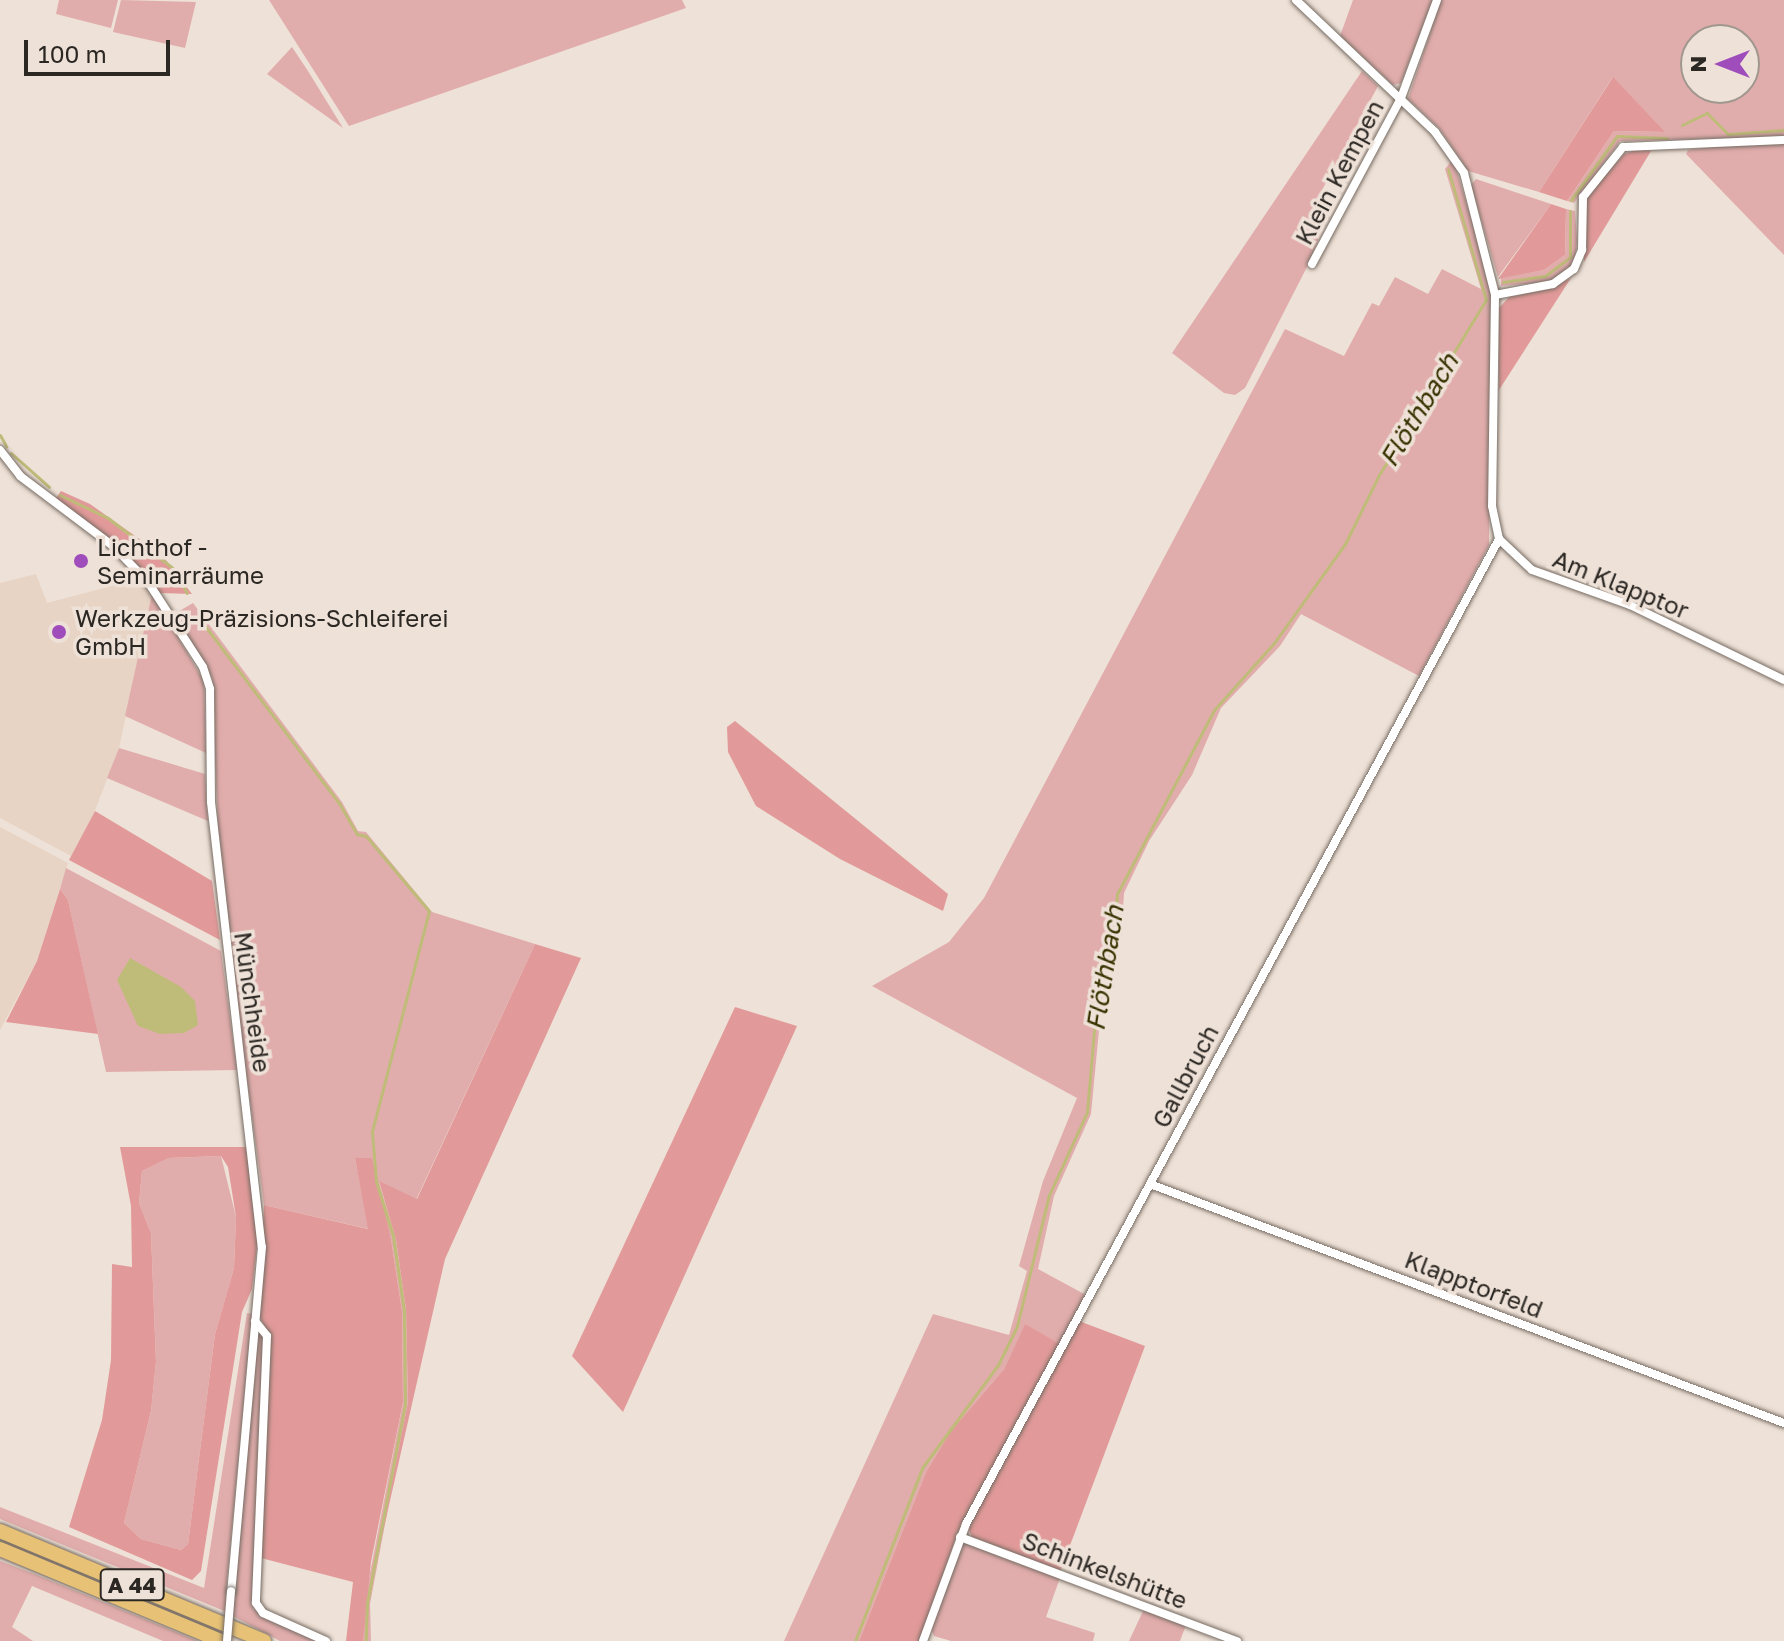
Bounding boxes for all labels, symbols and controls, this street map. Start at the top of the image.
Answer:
scale bar [28,24,174,74]
north arrow [1680,24,1760,104]
text: 100 m [38,39,107,68]
text: N [1684,56,1711,72]
street label: Klein Kempen [1289,95,1389,249]
water label: Flöthbach [1373,348,1465,472]
place label: Lichthof - Seminarräume [97,533,264,589]
street label: Am Klapptor [1549,544,1693,624]
marker: Lichthof - Seminarräume [72,552,90,570]
place label: Werkzeug-Präzisions-Schleiferei GmbH [75,604,449,660]
marker: Werkzeug-Präzisions-Schleiferei GmbH [50,623,68,641]
water label: Flöthbach [1080,903,1130,1033]
street label: Münchheide [229,930,277,1074]
street label: Gallbruch [1146,1020,1224,1132]
street label: Klapptorfeld [1401,1244,1547,1324]
street label: Schinkelshütte [1019,1525,1191,1615]
road number: A 44 [98,1567,166,1603]

